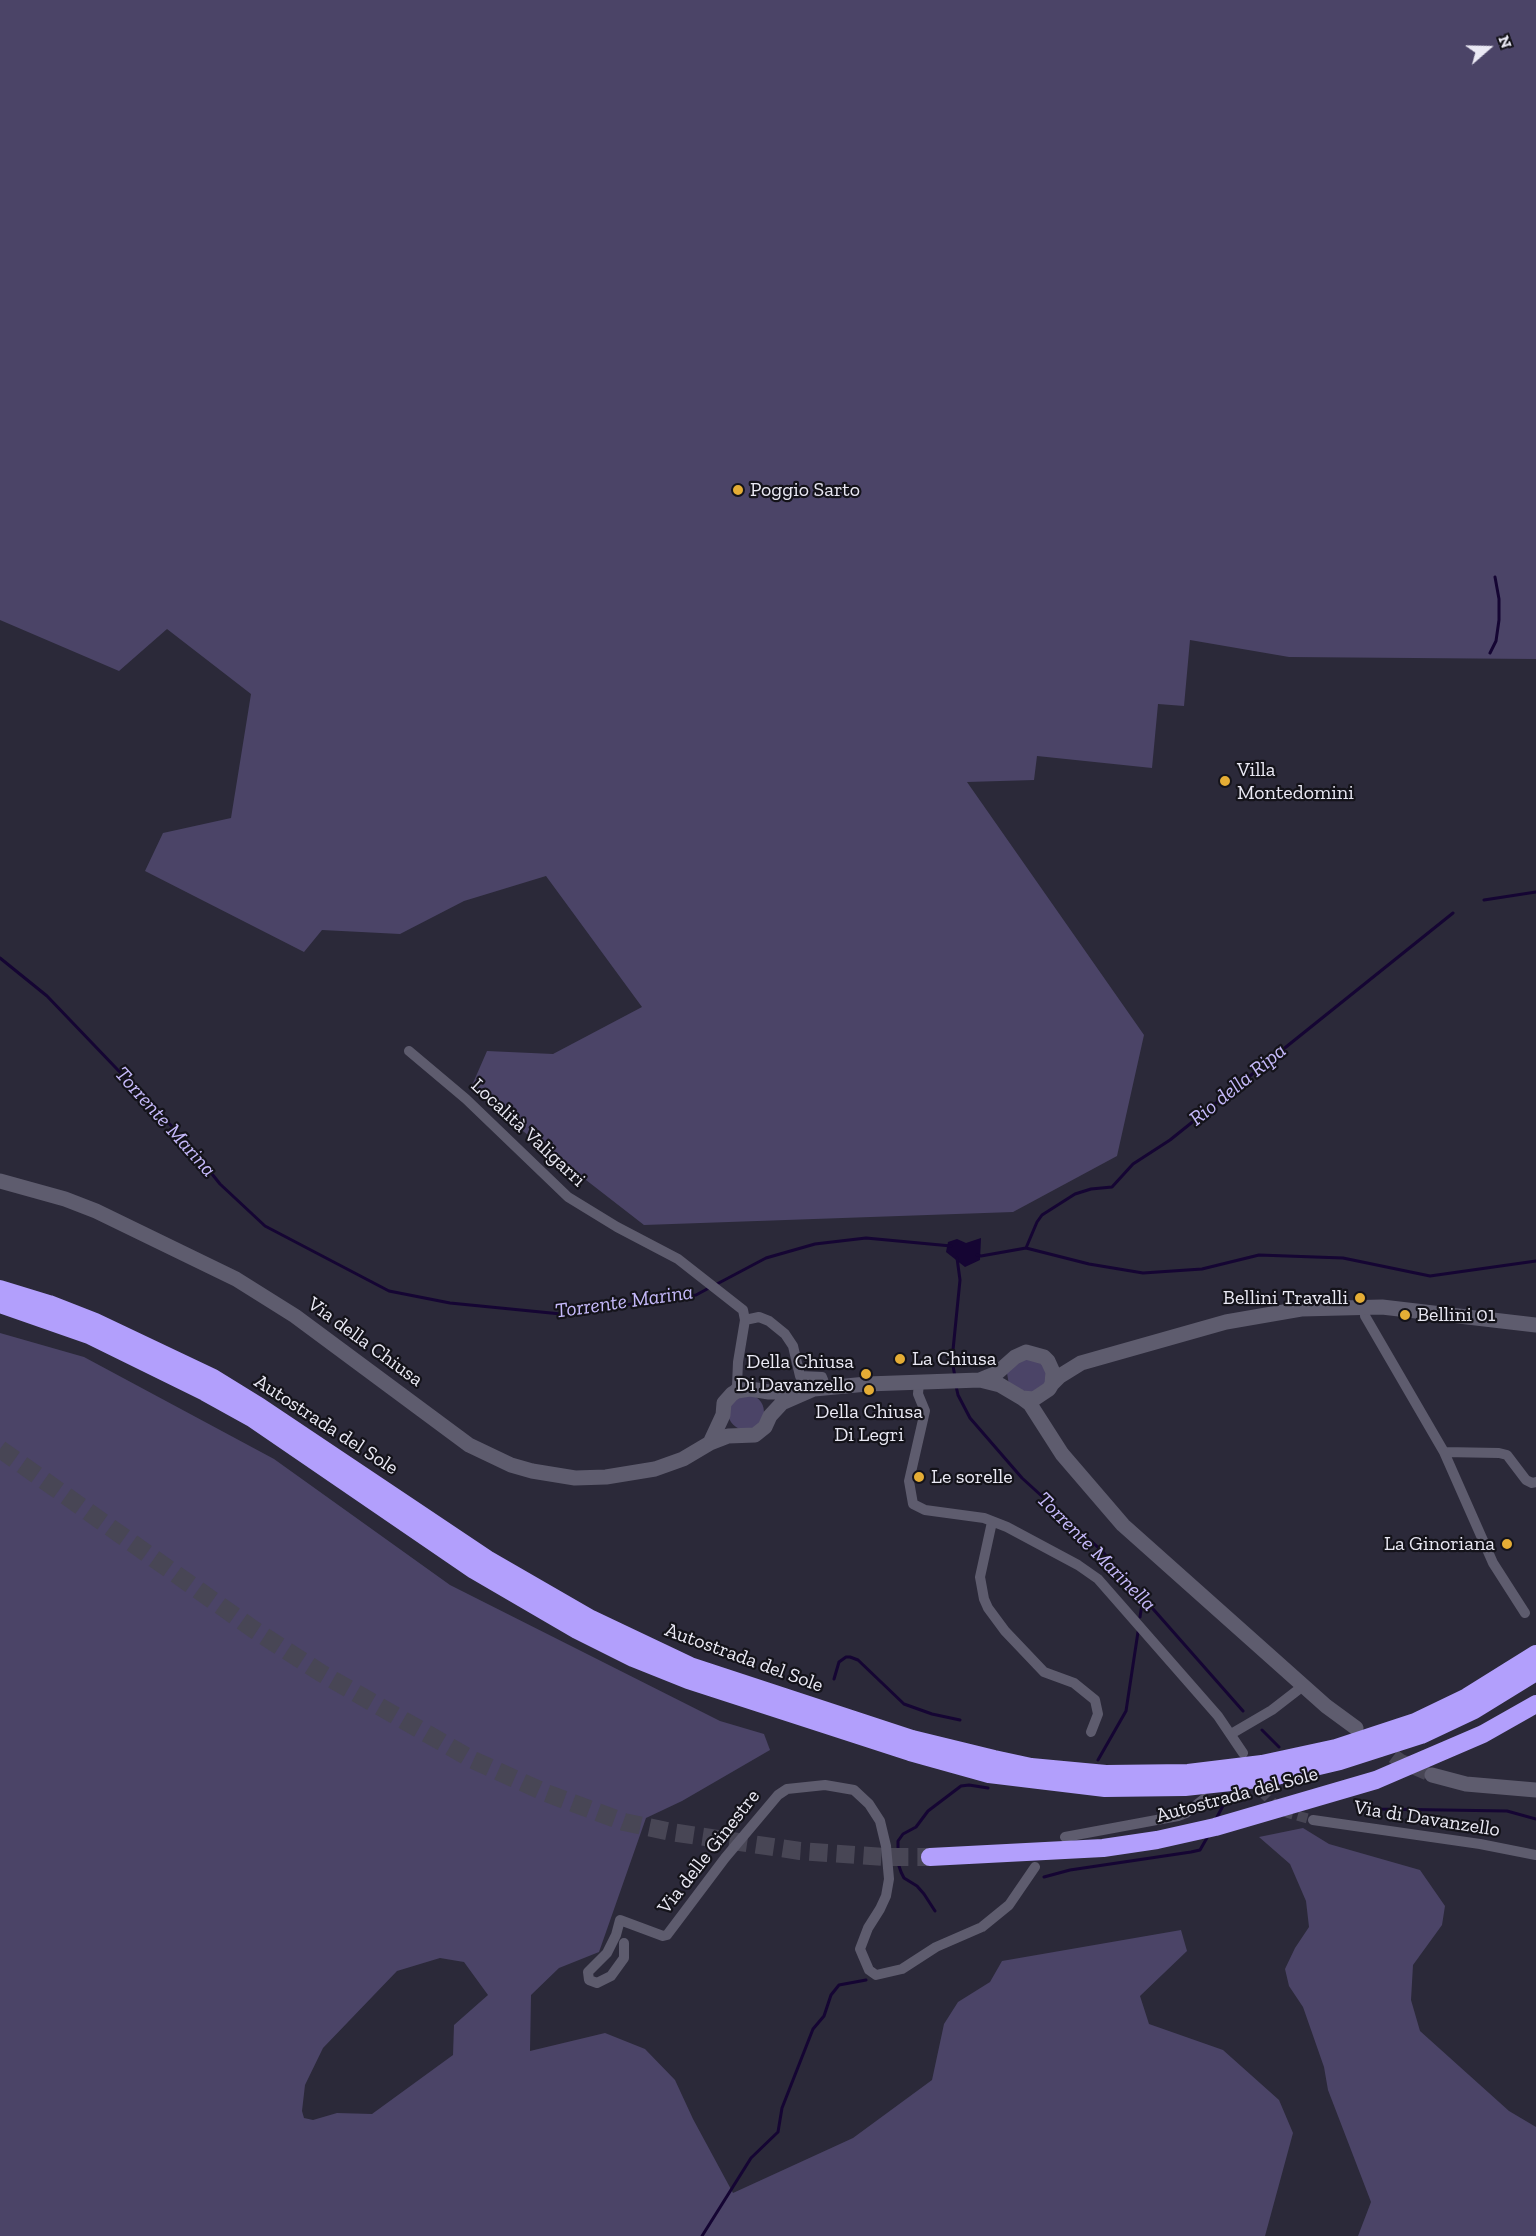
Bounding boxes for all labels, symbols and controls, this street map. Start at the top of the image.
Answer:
north arrow [1458,18,1518,78]
text: N [1494,33,1516,51]
place label: Poggio Sarto [750,478,860,502]
marker: Poggio Sarto [731,483,745,497]
place label: Villa Montedomini [1237,758,1354,805]
marker: Villa Montedomini [1218,774,1232,788]
water label: Rio della Ripa [1185,1038,1291,1132]
water label: Torrente Marina [109,1062,221,1182]
street label: Località Valigarri [466,1074,590,1192]
water label: Torrente Marina [553,1280,695,1324]
place label: Bellini Travalli [1223,1286,1348,1310]
marker: Bellini Travalli [1353,1291,1367,1305]
street label: Via della Chiusa [303,1292,427,1392]
place label: Bellini 01 [1417,1303,1496,1327]
marker: Bellini 01 [1398,1308,1412,1322]
place label: La Chiusa [912,1347,996,1371]
place label: Della Chiusa Di Davanzello [736,1350,854,1397]
marker: La Chiusa [893,1352,907,1366]
marker: Della Chiusa Di Davanzello [859,1367,873,1381]
street label: Autostrada del Sole [250,1370,402,1480]
marker: Della Chiusa Di Legri [862,1383,876,1397]
place label: Della Chiusa Di Legri [815,1400,923,1447]
place label: Le sorelle [931,1465,1013,1489]
marker: Le sorelle [912,1470,926,1484]
water label: Torrente Marinella [1031,1487,1161,1617]
place label: La Ginoriana [1384,1532,1495,1556]
marker: La Ginoriana [1500,1537,1514,1551]
street label: Autostrada del Sole [662,1618,826,1698]
street label: Autostrada del Sole [1153,1762,1321,1828]
street label: Via delle Ginestre [653,1785,765,1919]
street label: Via di Davanzello [1352,1796,1502,1842]

